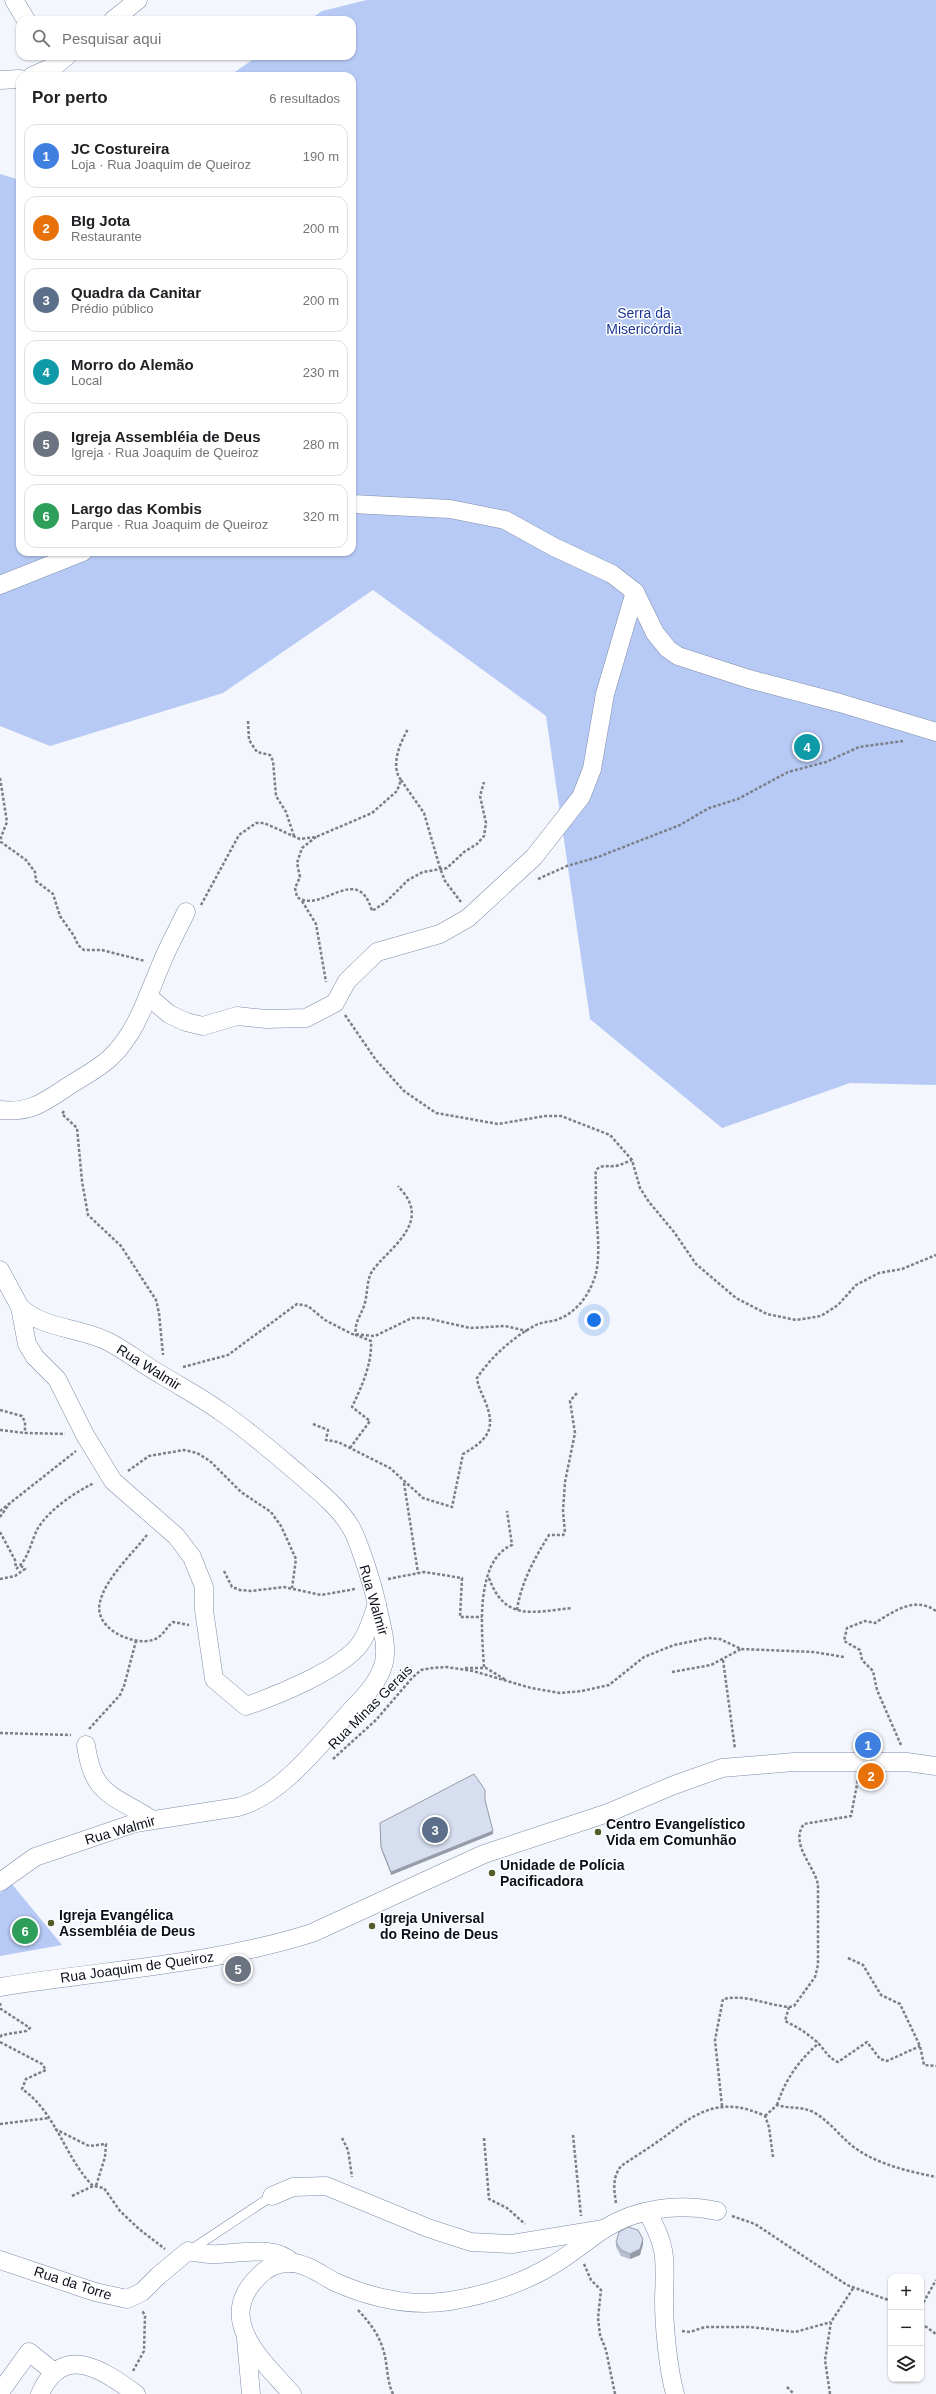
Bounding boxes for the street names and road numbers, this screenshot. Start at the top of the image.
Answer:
street label: Rua Walmir [114,1341,184,1393]
street label: Rua Walmir [356,1563,392,1637]
street label: Rua Minas Gerais [325,1662,415,1752]
street label: Rua Walmir [83,1812,157,1848]
street label: Rua Joaquim de Queiroz [59,1948,215,1986]
street label: Rua da Torre [32,2263,114,2303]

